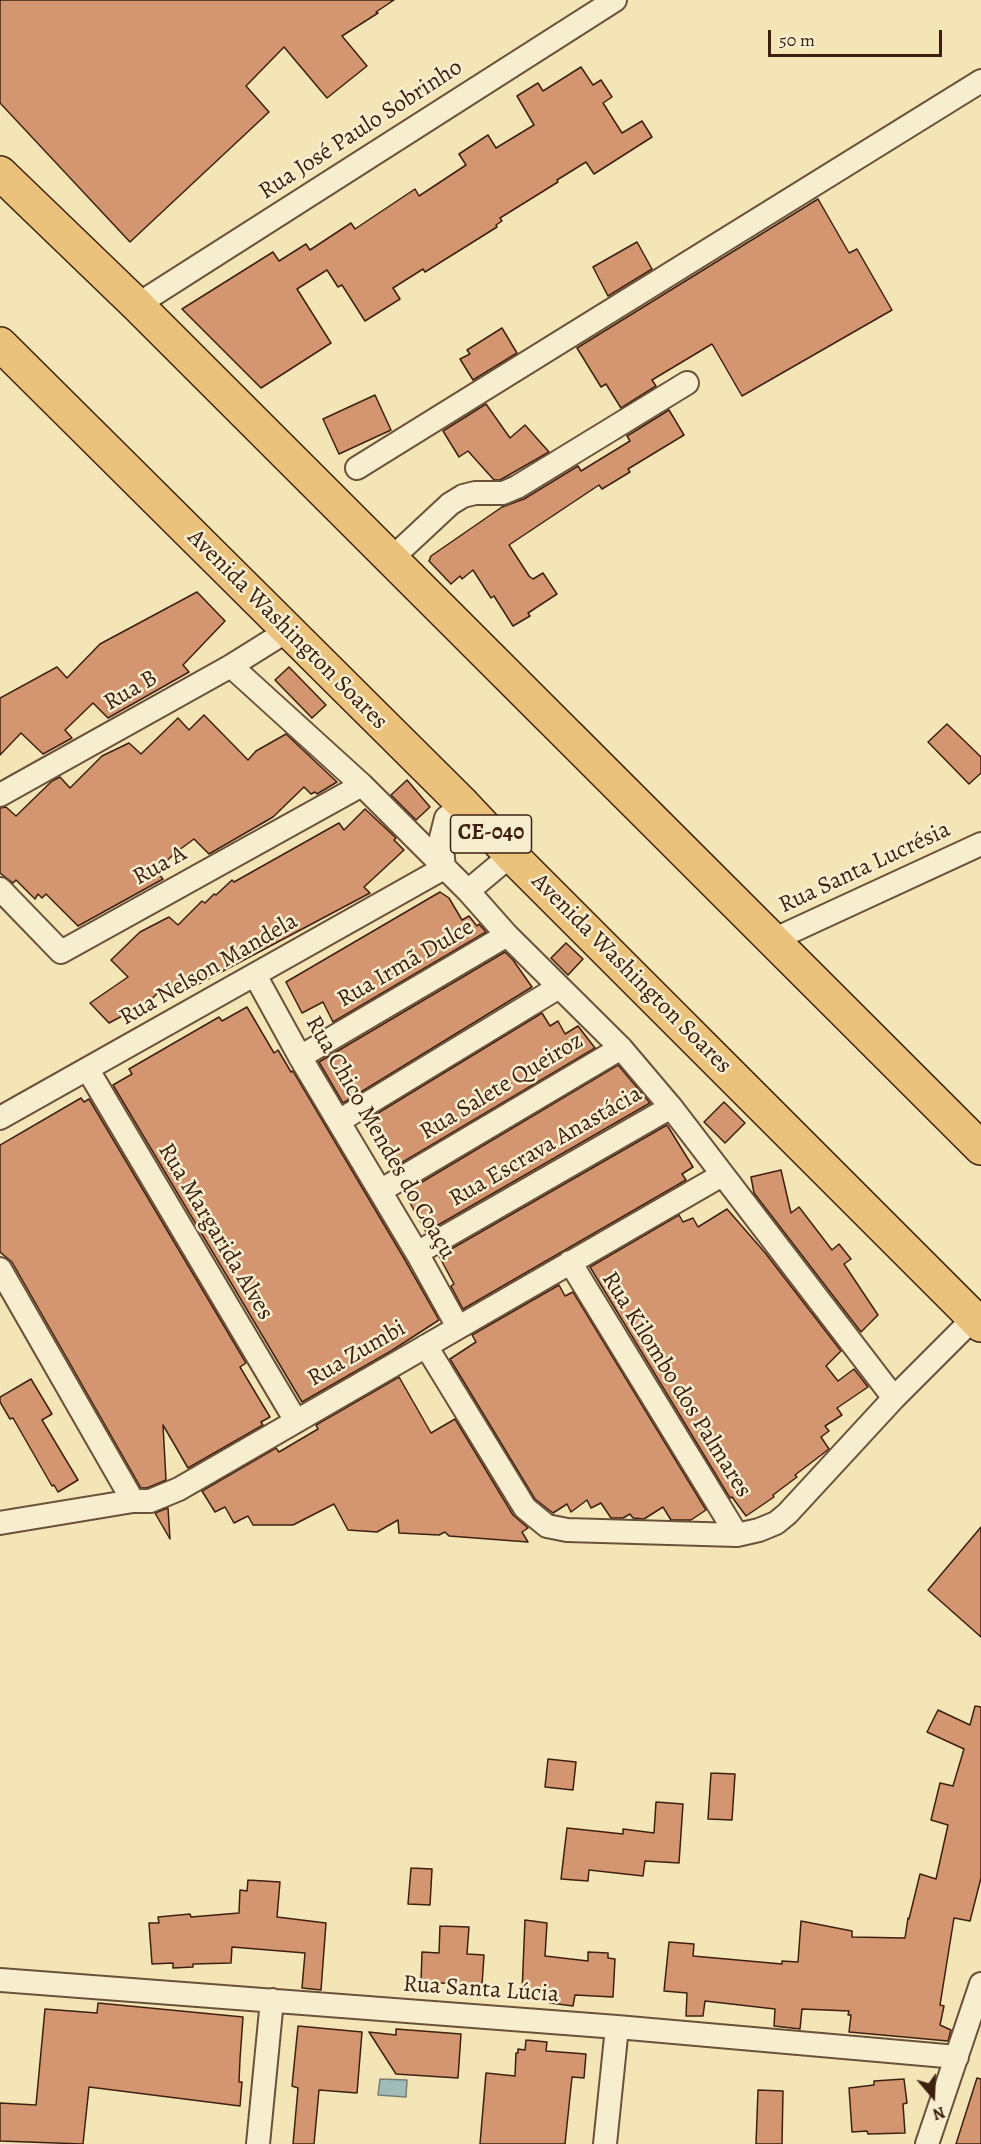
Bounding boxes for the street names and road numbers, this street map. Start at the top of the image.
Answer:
street label: Rua José Paulo Sobrinho [254,53,468,207]
street label: Avenida Washington Soares [181,524,393,736]
street label: Rua B [99,664,163,718]
road number: CE-040 [450,815,532,853]
street label: Rua Santa Lucrésia [775,816,955,920]
street label: Rua A [128,840,192,892]
street label: Avenida Washington Soares [525,868,737,1080]
street label: Rua Nelson Mandela [115,907,303,1033]
street label: Rua Irmã Dulce [333,913,479,1015]
street label: Rua Chico Mendes do Coaçu [298,1011,462,1265]
street label: Rua Salete Queiroz [415,1027,589,1147]
street label: Rua Escrava Anastácia [445,1080,647,1214]
street label: Rua Margarida Alves [151,1138,279,1326]
street label: Rua Kilombo dos Palmares [595,1267,757,1503]
street label: Rua Zumbi [303,1314,411,1394]
street label: Rua Santa Lúcia [402,1970,560,2010]

